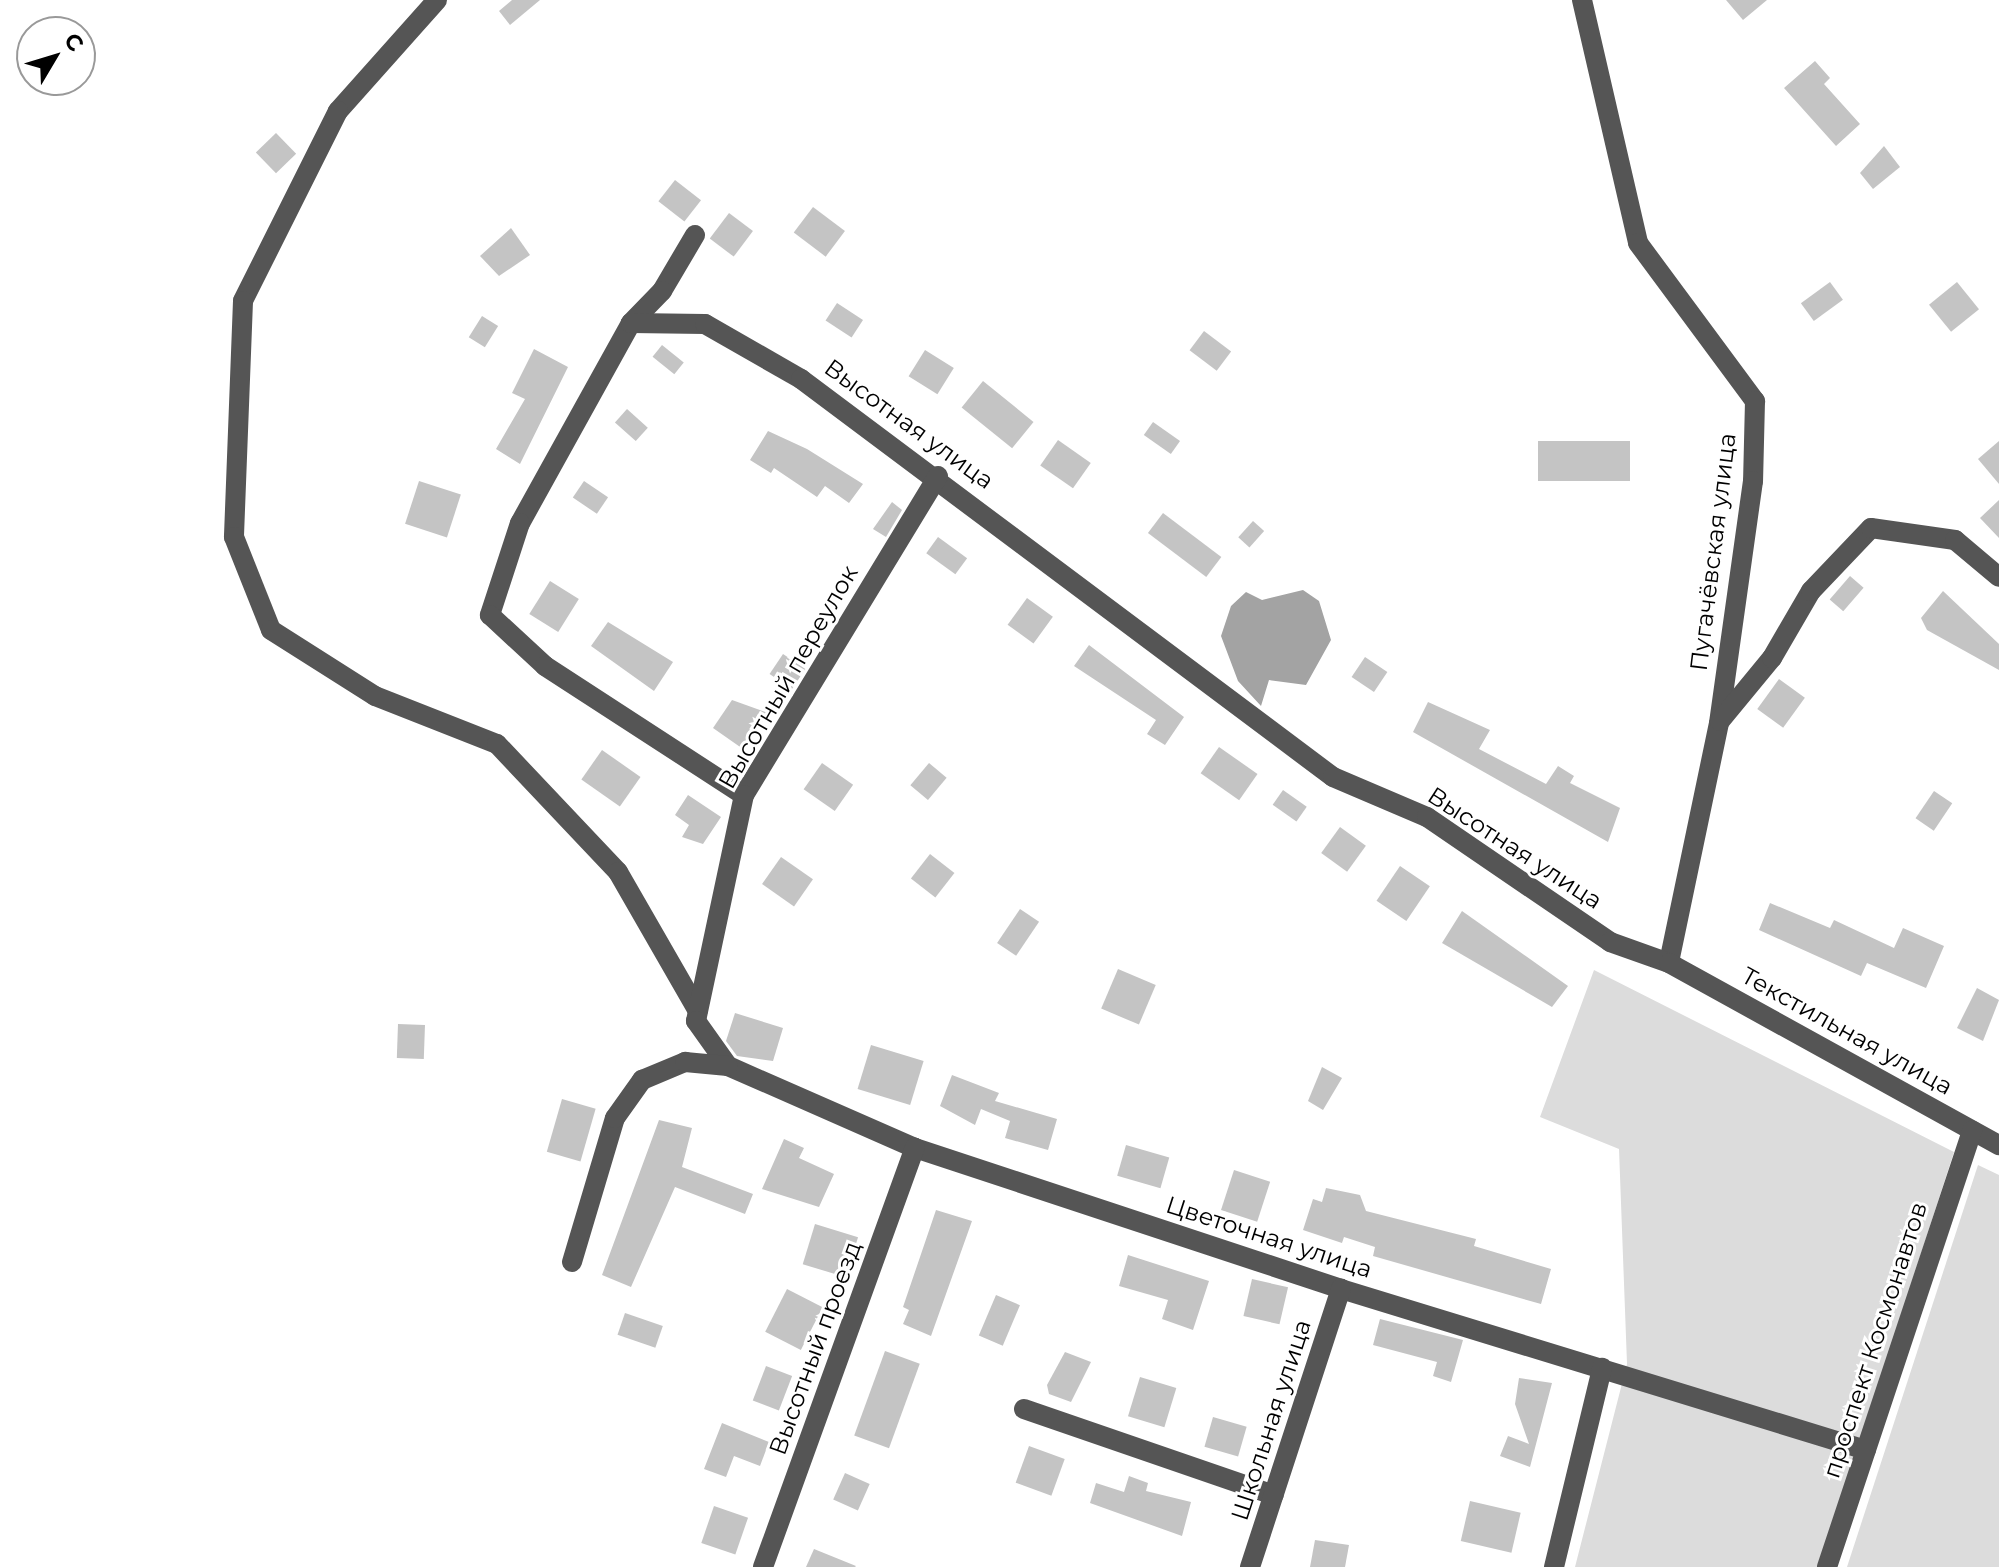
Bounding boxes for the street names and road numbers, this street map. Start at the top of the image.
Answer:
street label: Высотная улица [819,353,999,495]
street label: Пугачёвская улица [1684,431,1742,673]
street label: Высотный переулок [712,560,864,794]
street label: Высотная улица [1422,781,1608,915]
street label: Текстильная улица [1736,961,1958,1101]
street label: Цветочная улица [1162,1190,1376,1284]
street label: проспект Космонавтов [1817,1198,1933,1482]
street label: Высотный проезд [763,1237,867,1459]
street label: Школьная улица [1225,1316,1317,1524]

